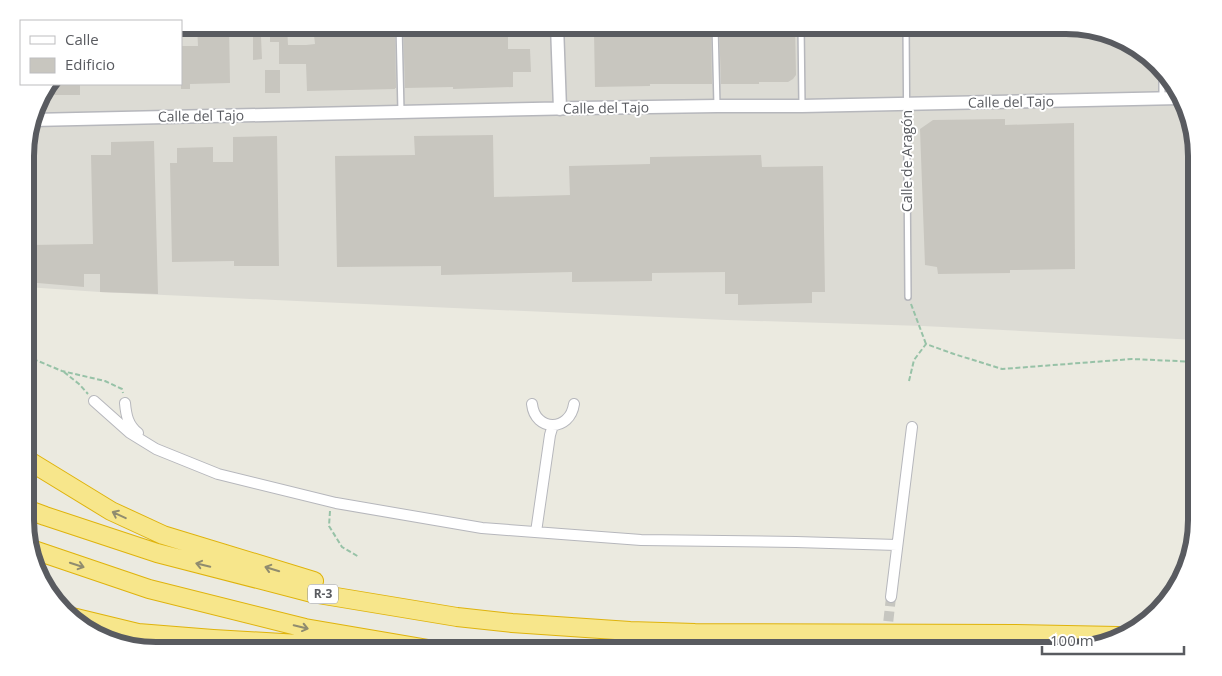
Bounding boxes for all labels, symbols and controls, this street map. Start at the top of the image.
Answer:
legend [20,20,182,85]
text: Calle [65,29,99,49]
text: Edificio [65,54,115,74]
street label: Calle del Tajo [968,91,1054,112]
street label: Calle del Tajo [563,97,649,118]
street label: Calle del Tajo [158,105,244,126]
street label: Calle de Aragón [897,110,916,212]
one-way arrow [112,510,127,520]
one-way arrow [195,559,211,569]
one-way arrow [69,561,84,570]
one-way arrow [265,563,281,573]
road number: R-3 [308,584,338,604]
one-way arrow [292,623,308,632]
scale bar [1042,624,1184,656]
text: 100 m [1050,630,1094,650]

